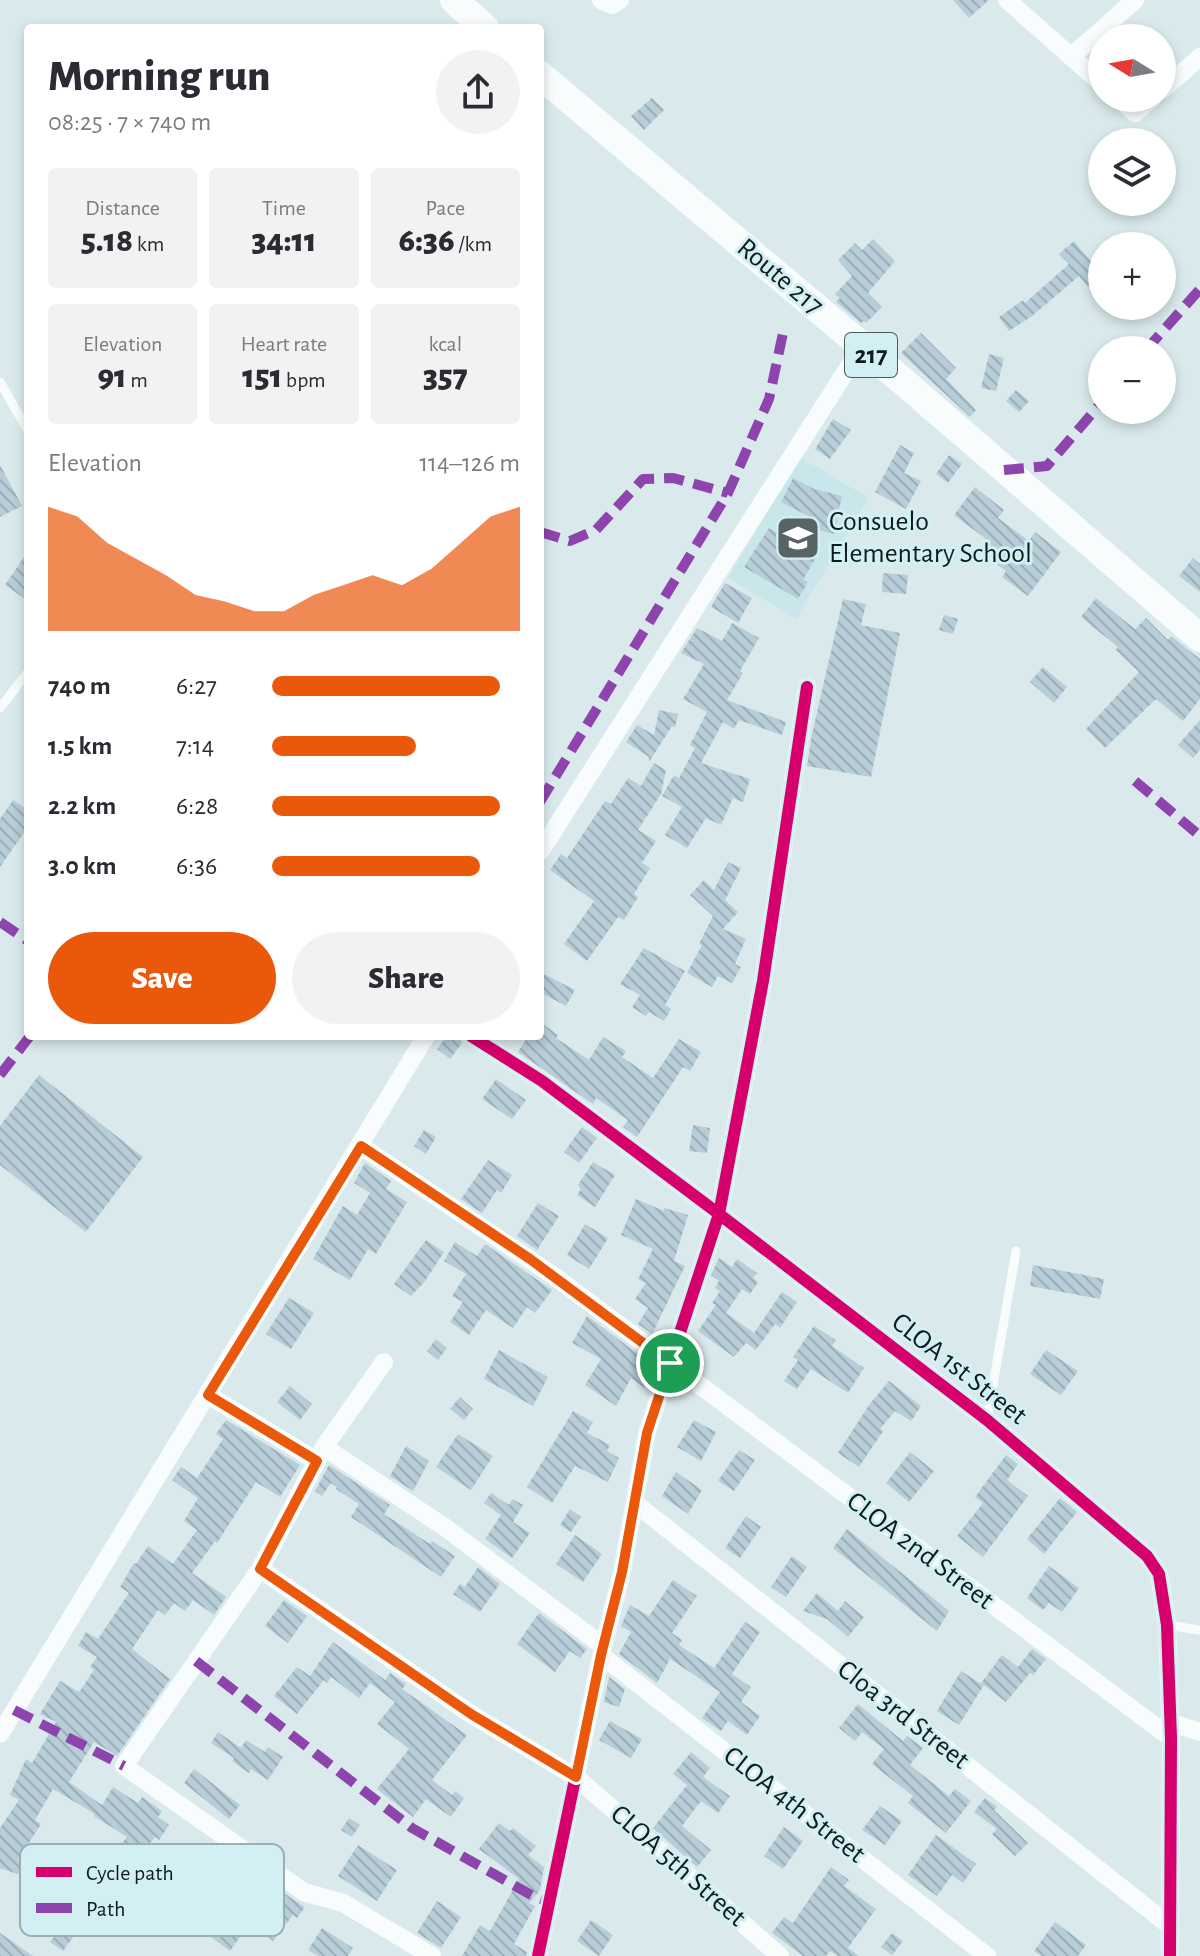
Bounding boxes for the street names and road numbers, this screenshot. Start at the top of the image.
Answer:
street label: Route 217 [732,233,828,321]
road number: 217 [845,333,897,377]
street label: CLOA 1st Street [886,1308,1032,1430]
street label: CLOA 2nd Street [841,1487,999,1615]
street label: Cloa 3rd Street [832,1655,974,1775]
street label: CLOA 4th Street [718,1741,870,1869]
street label: CLOA 5th Street [605,1800,751,1932]

